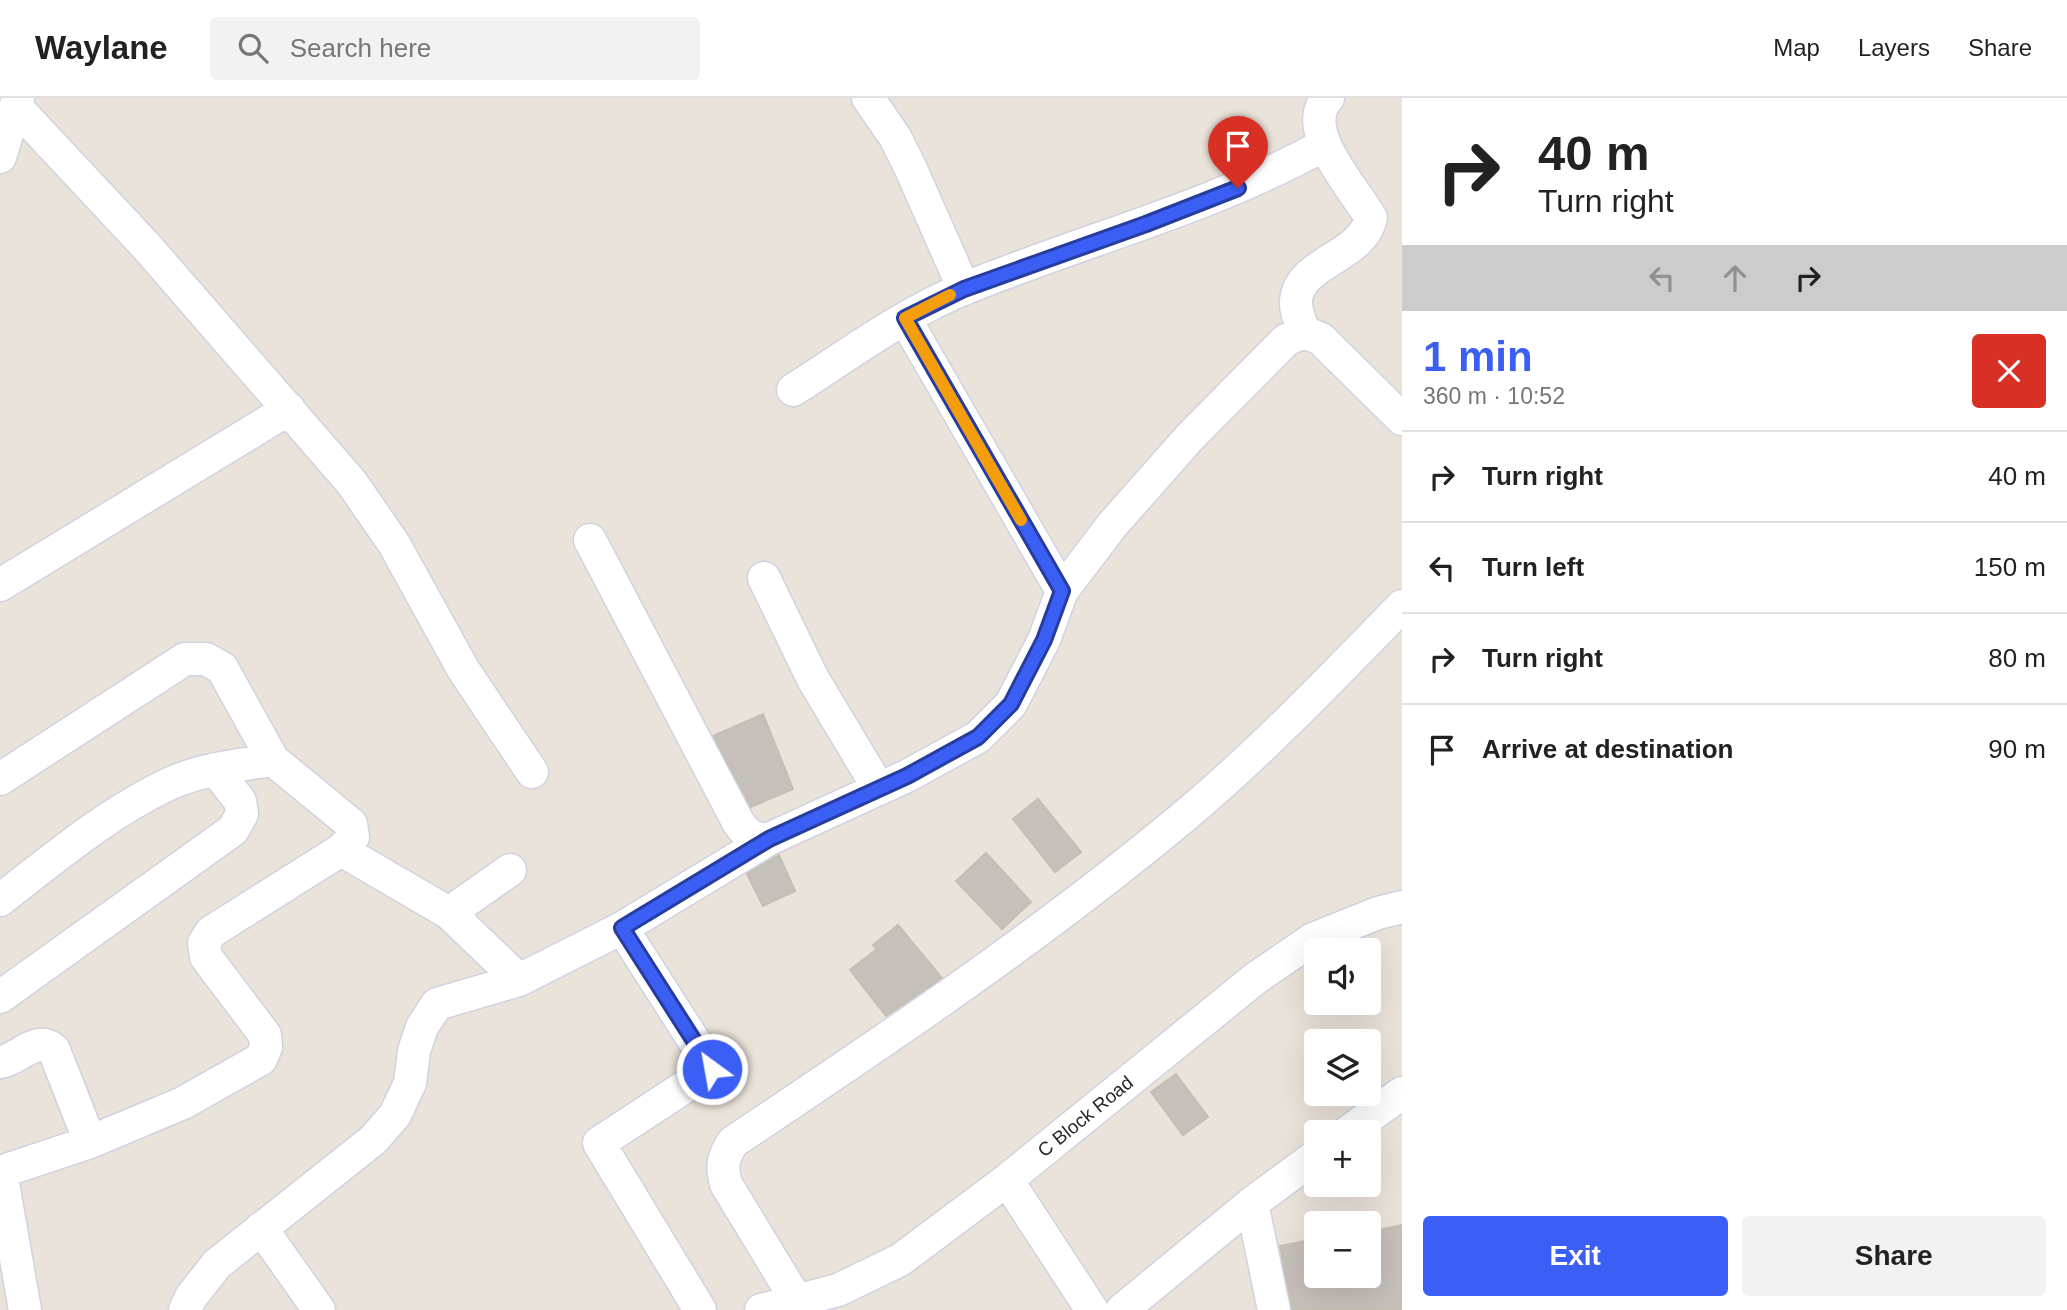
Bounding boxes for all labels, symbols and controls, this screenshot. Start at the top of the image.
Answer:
search box [210,17,700,80]
text: Waylane [35,29,168,66]
icon: search [234,29,272,67]
text: Search here [290,33,431,63]
text: Map [1773,34,1820,61]
text: Layers [1858,34,1930,61]
text: Share [1968,34,2032,61]
pin [1208,116,1268,188]
icon: right [1423,126,1514,217]
text: 40 m [1538,126,1650,180]
icon: arrive [1219,127,1257,165]
text: Turn right [1538,183,1674,219]
icon: left [1643,259,1681,297]
icon: ahead [1716,259,1754,297]
icon: right [1789,259,1827,297]
text: 1 min [1423,333,1533,380]
button: close [1972,334,2046,408]
text: 360 m · 10:52 [1423,383,1565,409]
icon: right [1423,458,1461,496]
text: Turn right [1482,461,1603,491]
text: 40 m [1988,461,2046,491]
icon: left [1423,549,1461,587]
text: Turn left [1482,552,1584,582]
text: 150 m [1974,552,2046,582]
icon: right [1423,640,1461,678]
text: Turn right [1482,643,1603,673]
text: 80 m [1988,643,2046,673]
icon: arrive [1423,731,1461,769]
text: Arrive at destination [1482,734,1733,764]
text: 90 m [1988,734,2046,764]
map controls [1304,938,1381,1288]
button: sound [1304,938,1381,1015]
button: layers [1304,1029,1381,1106]
position arrow [675,1032,749,1106]
street label: C Block Road [1034,1072,1137,1161]
button: + [1304,1120,1381,1197]
button: − [1304,1211,1381,1288]
button: Exit [1423,1216,1728,1296]
button: Share [1742,1216,2046,1296]

